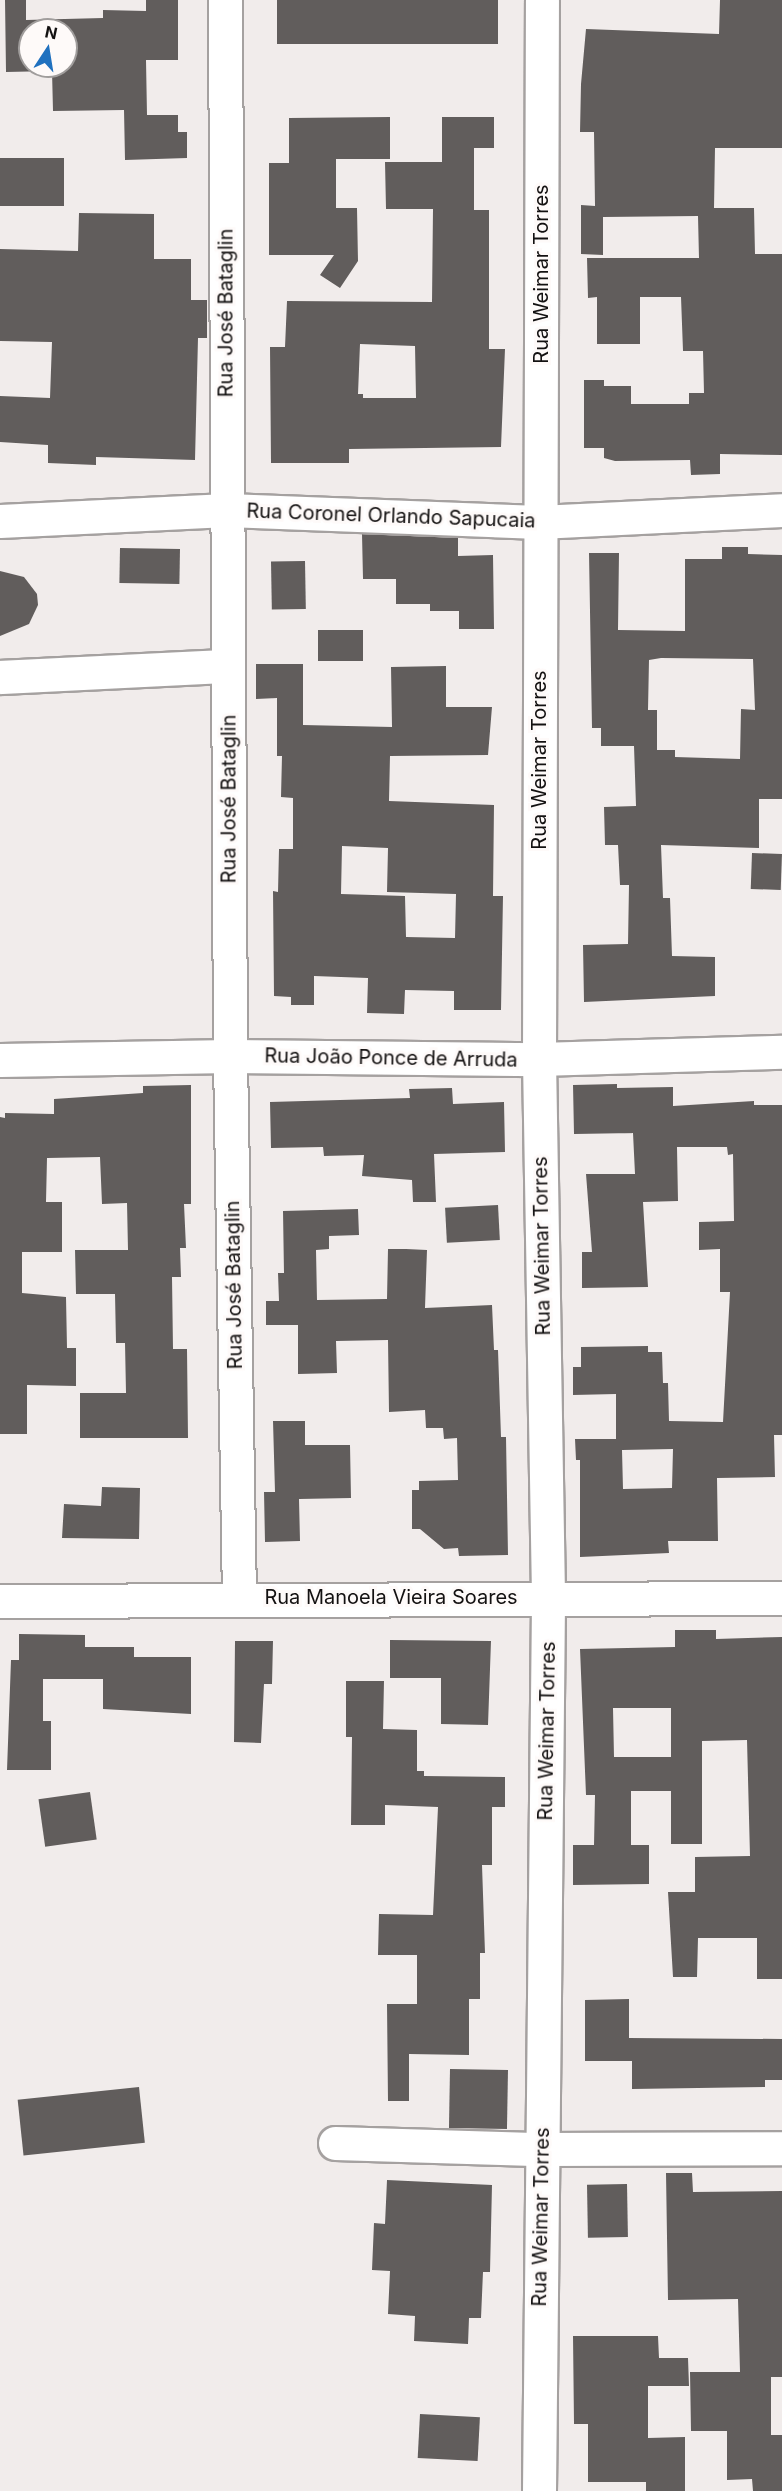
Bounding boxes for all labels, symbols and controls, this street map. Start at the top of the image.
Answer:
north arrow [18,18,78,78]
text: N [43,21,59,43]
street label: Rua Weimar Torres [529,184,553,364]
street label: Rua José Bataglin [214,229,238,397]
street label: Rua Coronel Orlando Sapucaia [246,499,536,533]
street label: Rua Weimar Torres [527,670,551,850]
street label: Rua José Bataglin [217,715,241,883]
street label: Rua João Ponce de Arruda [264,1044,518,1072]
street label: Rua Weimar Torres [528,1156,556,1336]
street label: Rua José Bataglin [221,1200,247,1370]
street label: Rua Manoela Vieira Soares [264,1585,518,1609]
street label: Rua Weimar Torres [533,1641,561,1821]
street label: Rua Weimar Torres [527,2127,555,2307]

